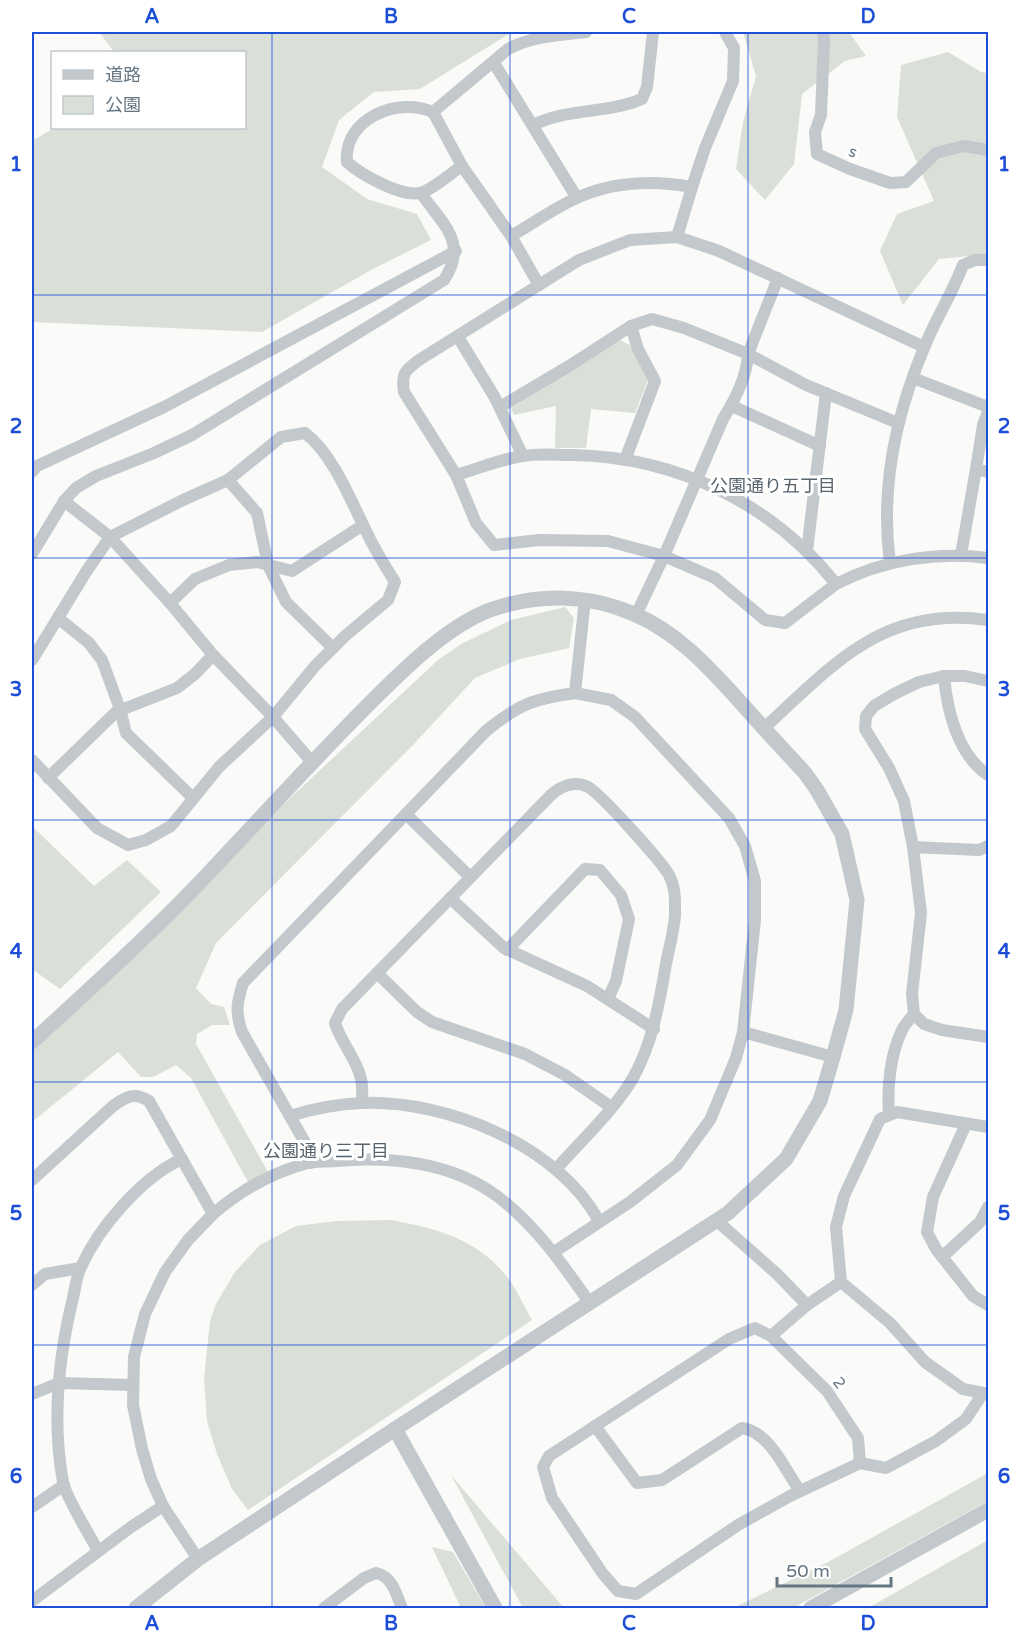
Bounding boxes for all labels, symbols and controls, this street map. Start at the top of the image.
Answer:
text: A [145,5,160,29]
text: B [384,5,398,29]
text: C [622,5,636,29]
text: D [860,5,876,29]
legend [51,51,246,129]
text: 道路 [105,64,141,86]
text: 公園 [105,94,141,116]
street label: s [846,141,860,163]
text: 1 [10,153,22,177]
text: 1 [998,153,1010,177]
text: 2 [10,415,22,439]
text: 2 [998,415,1010,439]
district label: 公園通り五丁目 [710,475,836,497]
text: 3 [10,678,22,702]
text: 3 [998,678,1010,702]
text: 4 [10,940,23,964]
text: 4 [998,940,1011,964]
district label: 公園通り三丁目 [263,1140,389,1162]
text: 5 [10,1202,22,1226]
text: 5 [998,1202,1010,1226]
street label: 2 [828,1373,850,1393]
text: 6 [10,1465,22,1489]
text: 6 [998,1465,1010,1489]
scale bar [777,1550,891,1588]
text: 50 m [786,1560,830,1582]
text: A [145,1612,160,1636]
text: B [384,1612,398,1636]
text: C [622,1612,636,1636]
text: D [860,1612,876,1636]

